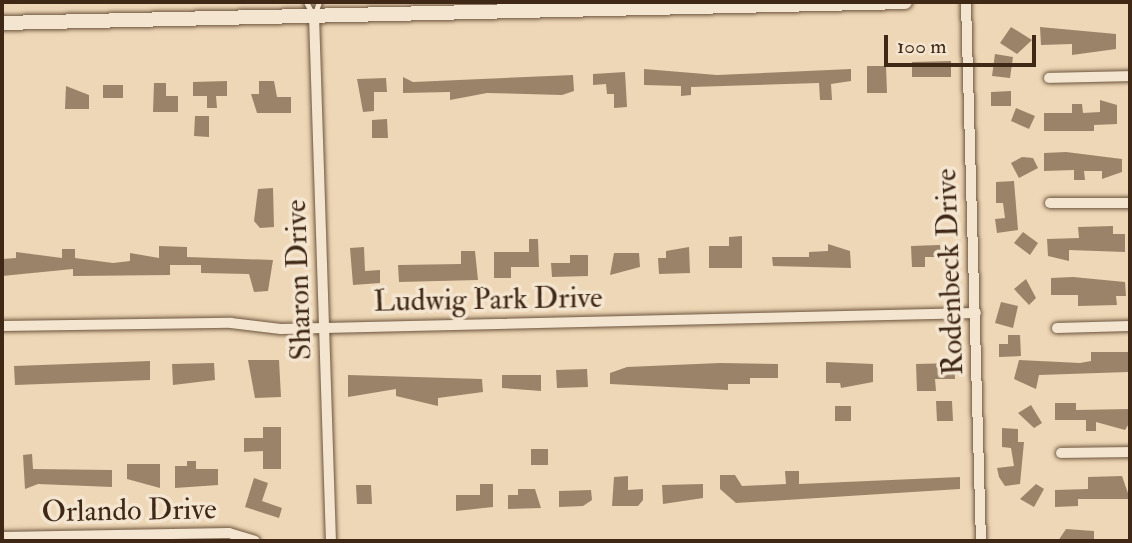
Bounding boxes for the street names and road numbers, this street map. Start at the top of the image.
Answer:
street label: Rodenbeck Drive [928,168,972,376]
street label: Sharon Drive [278,199,320,361]
street label: Ludwig Park Drive [373,280,603,320]
street label: Orlando Drive [41,491,217,531]

